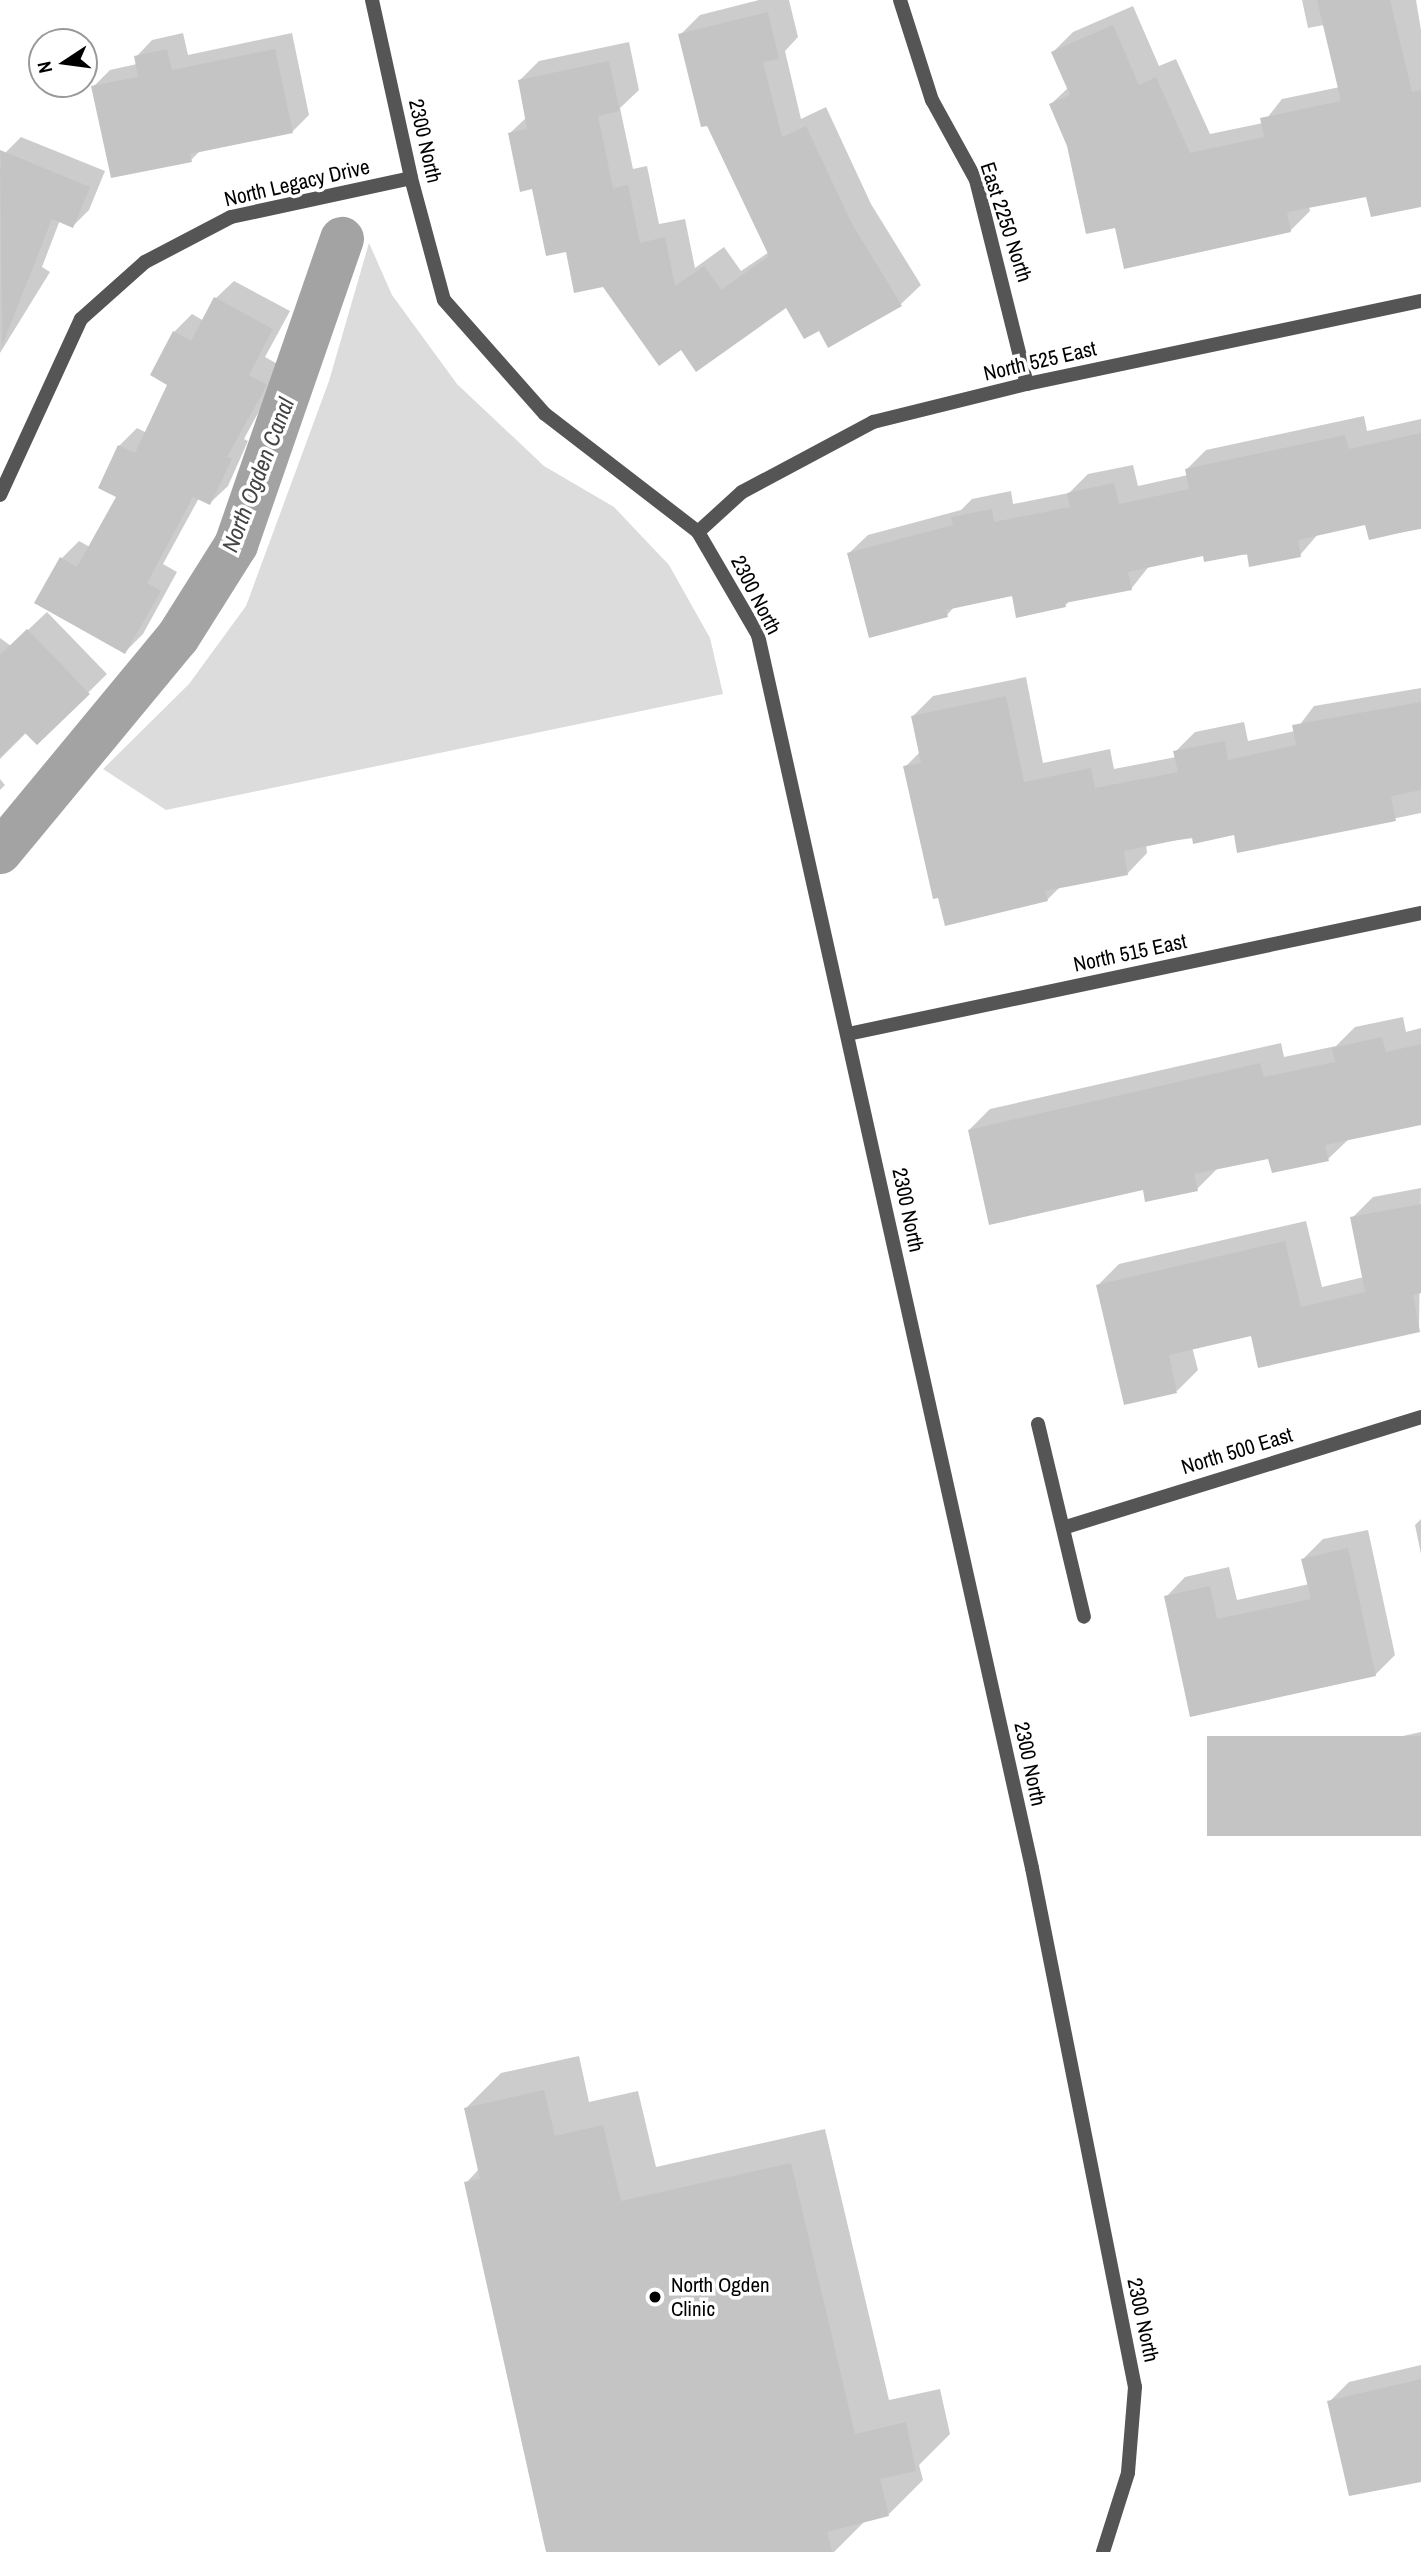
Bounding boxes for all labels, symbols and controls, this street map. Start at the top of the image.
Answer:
north arrow [28,28,98,98]
text: N [31,59,58,76]
street label: 2300 North [403,97,447,185]
street label: North Legacy Drive [222,154,372,212]
street label: East 2250 North [975,159,1037,285]
street label: North 525 East [981,336,1099,386]
water label: North Ogden Canal [216,394,300,556]
street label: 2300 North [725,551,787,639]
street label: North 515 East [1071,929,1189,977]
street label: 2300 North [887,1166,929,1254]
street label: North 500 East [1178,1422,1296,1480]
street label: 2300 North [1009,1720,1051,1808]
place label: North Ogden Clinic [671,2272,770,2322]
street label: 2300 North [1122,2276,1164,2364]
marker: North Ogden Clinic [645,2287,665,2307]

